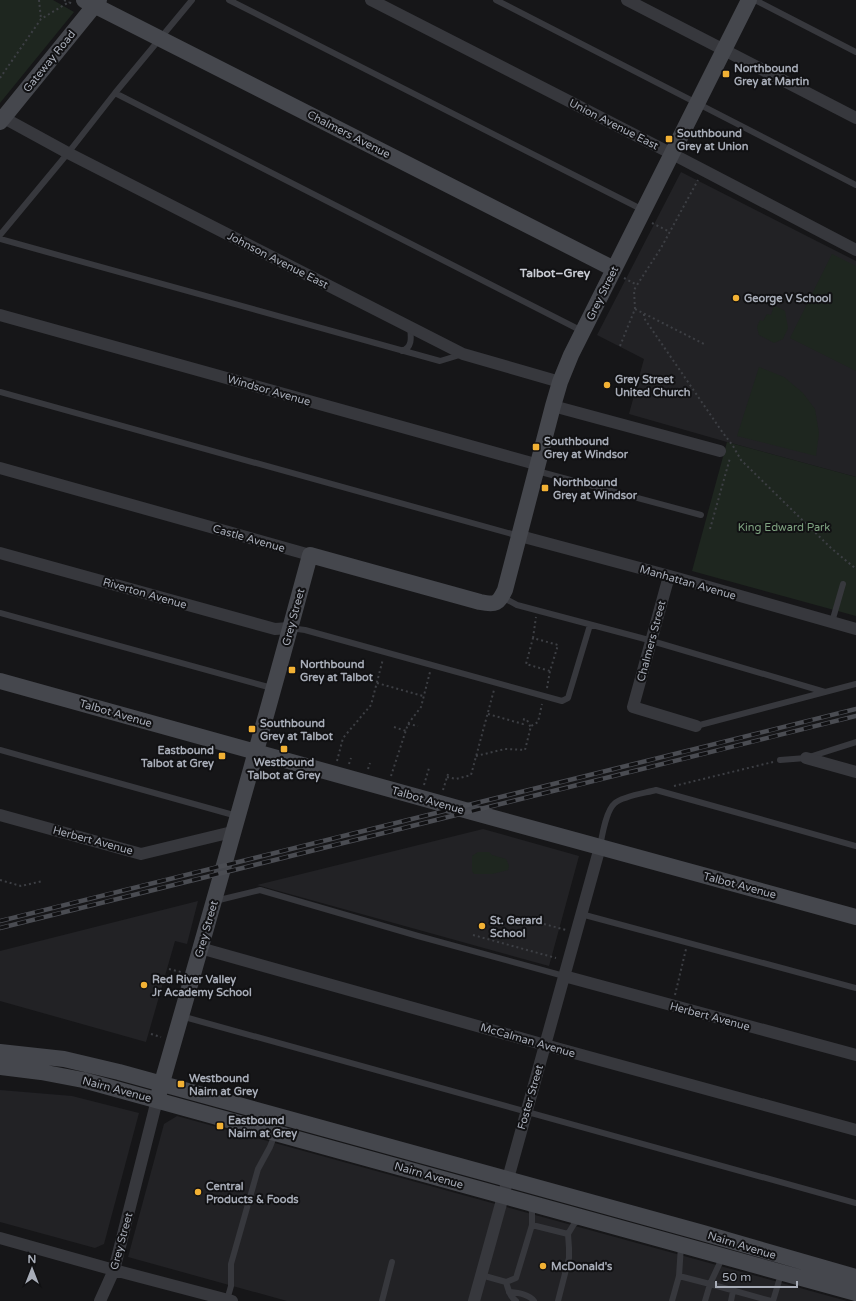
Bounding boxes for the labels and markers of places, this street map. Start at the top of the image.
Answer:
place label: Northbound Grey at Martin [734,62,809,89]
marker: Northbound Grey at Martin [721,69,731,79]
place label: Southbound Grey at Union [677,127,749,154]
marker: Southbound Grey at Union [664,134,674,144]
place label: George V School [744,292,832,306]
marker: George V School [731,293,741,303]
place label: Grey Street United Church [615,373,691,399]
marker: Grey Street United Church [602,380,612,390]
place label: Southbound Grey at Windsor [544,435,629,462]
marker: Southbound Grey at Windsor [531,442,541,452]
place label: Northbound Grey at Windsor [553,476,638,503]
marker: Northbound Grey at Windsor [540,483,550,493]
place label: Northbound Grey at Talbot [300,658,374,685]
marker: Northbound Grey at Talbot [287,665,297,675]
place label: Southbound Grey at Talbot [260,717,334,744]
marker: Southbound Grey at Talbot [247,724,257,734]
place label: Eastbound Talbot at Grey [140,744,214,771]
marker: Westbound Talbot at Grey [279,744,289,754]
marker: Eastbound Talbot at Grey [217,751,227,761]
place label: Westbound Talbot at Grey [247,756,321,783]
place label: St. Gerard School [490,914,542,940]
marker: St. Gerard School [477,921,487,931]
place label: Red River Valley Jr Academy School [151,973,252,1000]
marker: Red River Valley Jr Academy School [139,980,149,990]
place label: Westbound Nairn at Grey [189,1072,258,1099]
marker: Westbound Nairn at Grey [176,1079,186,1089]
place label: Eastbound Nairn at Grey [228,1114,297,1141]
marker: Eastbound Nairn at Grey [215,1121,225,1131]
place label: Central Products & Foods [206,1180,299,1206]
marker: Central Products & Foods [193,1187,203,1197]
place label: McDonald's [551,1260,613,1273]
marker: McDonald's [538,1261,548,1271]

